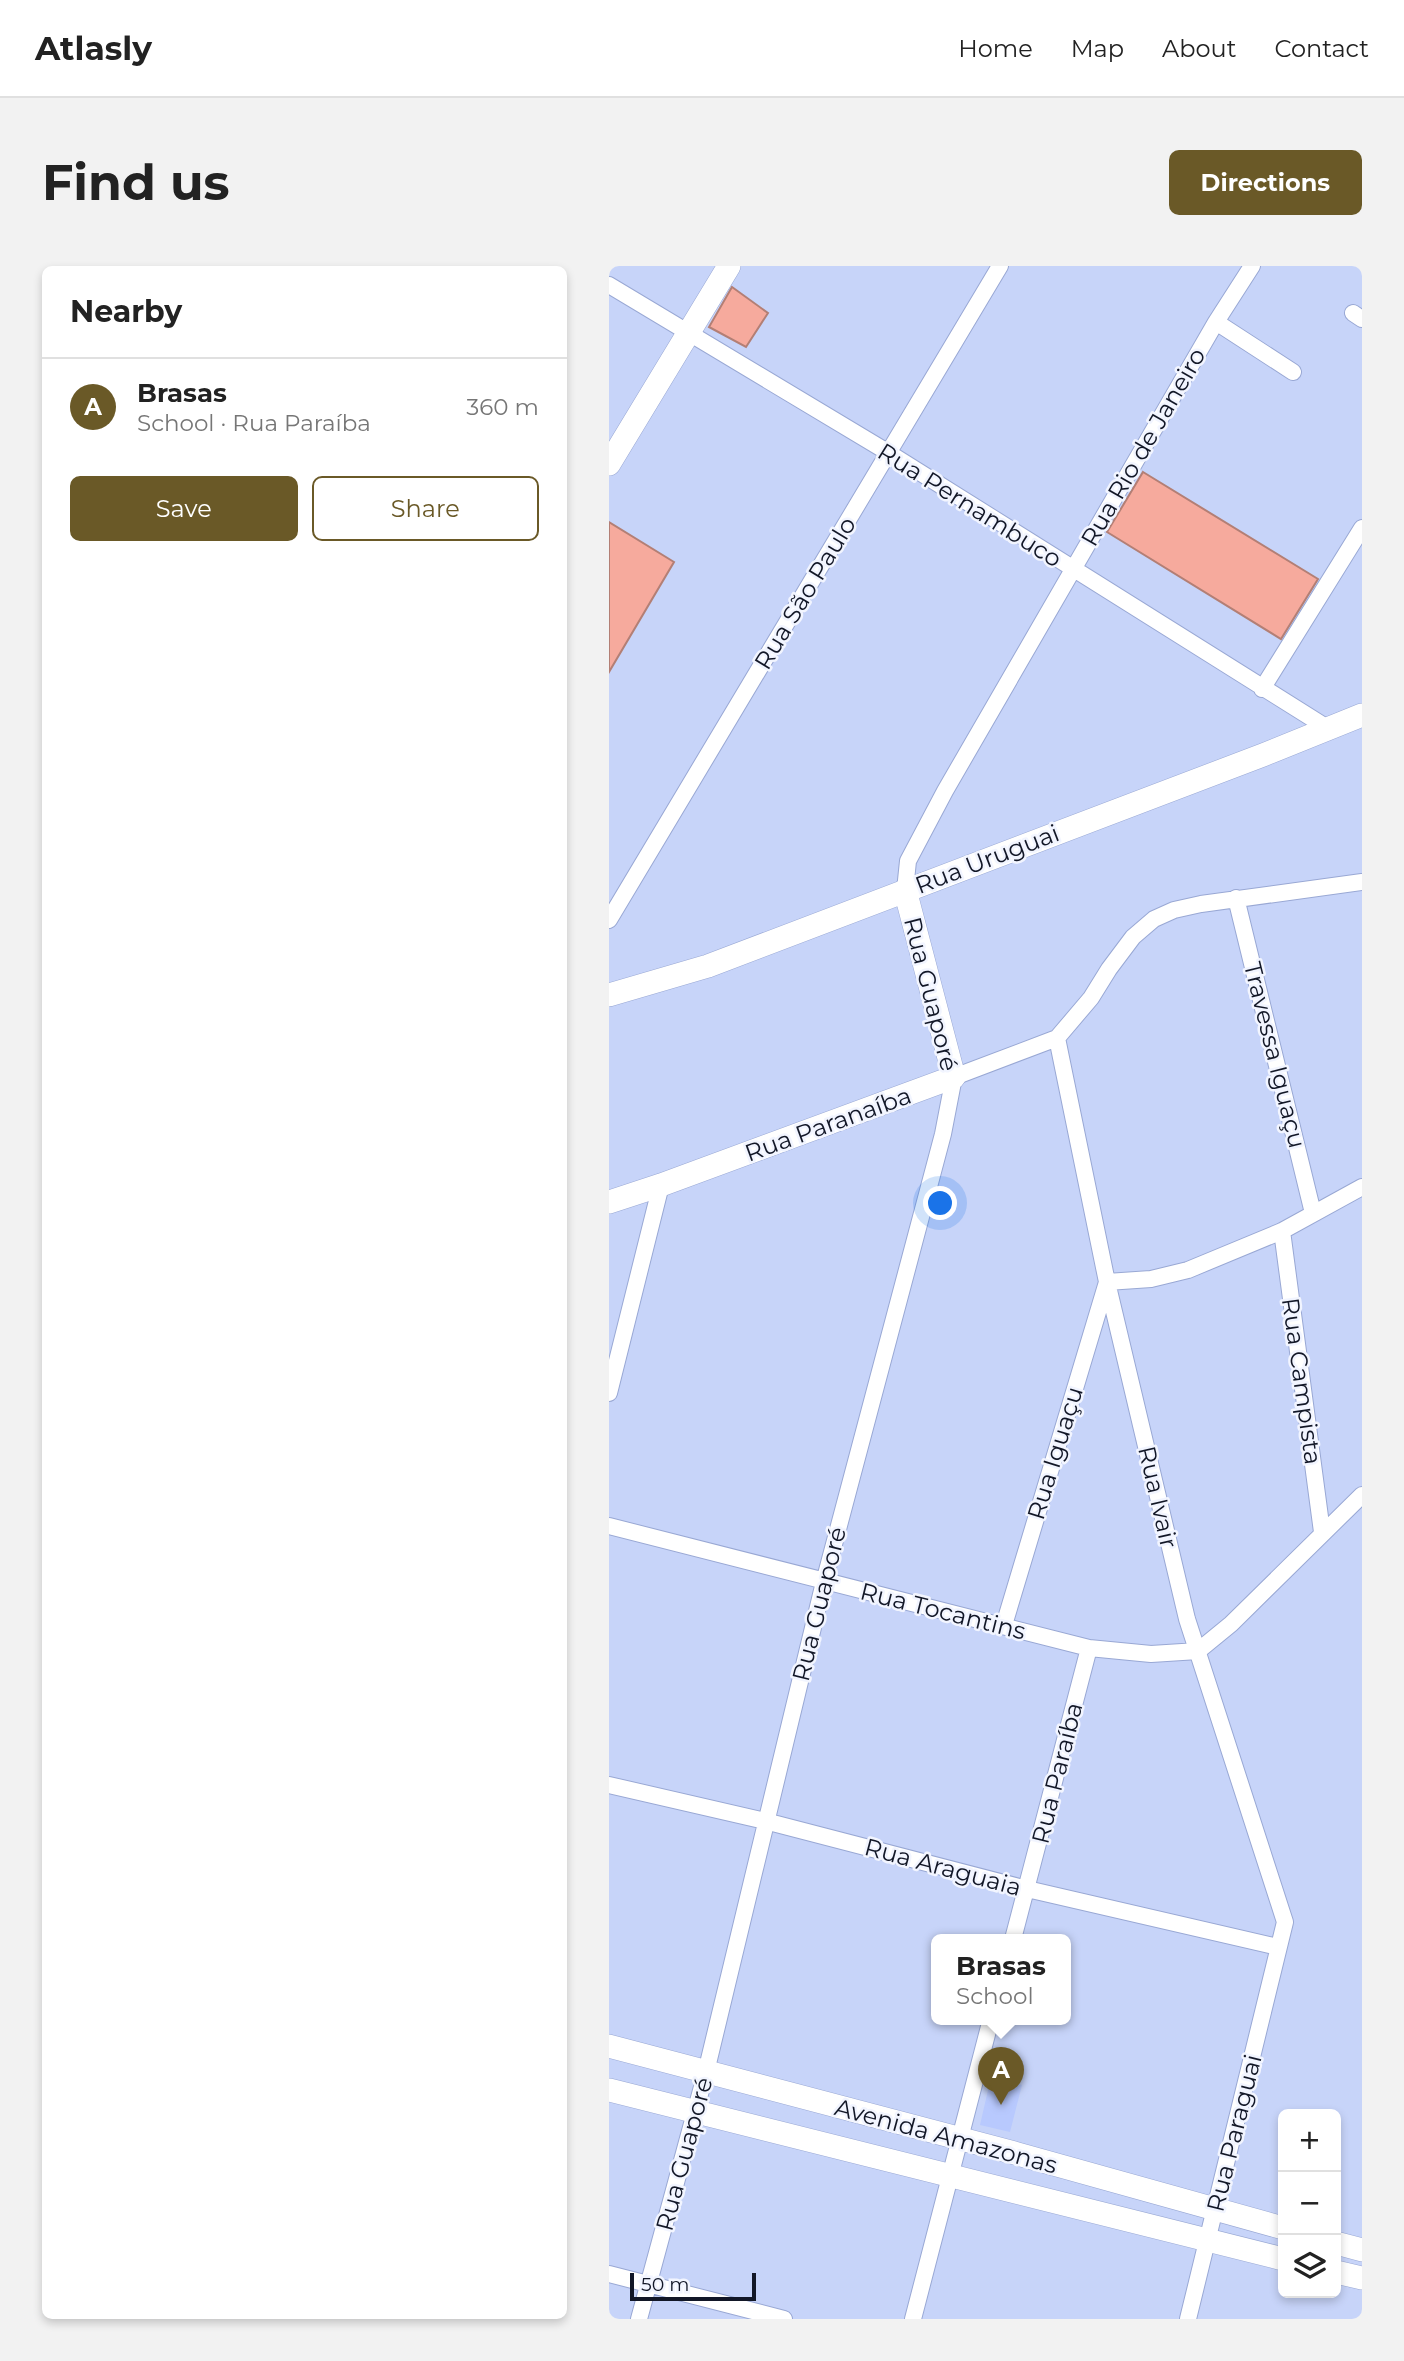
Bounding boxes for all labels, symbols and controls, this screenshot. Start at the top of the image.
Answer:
text: Atlasly [35,28,152,68]
text: Home [958,34,1033,63]
text: Map [1071,34,1124,63]
text: About [1162,34,1236,63]
text: Contact [1274,34,1369,63]
button: Directions [1169,150,1362,215]
text: Find us [42,153,230,212]
text: Nearby [70,293,182,330]
street label: Rua Rio de Janeiro [1074,343,1212,551]
text: Brasas [137,377,227,409]
text: A [84,393,102,421]
text: 360 m [466,393,539,421]
text: School · Rua Paraíba [137,409,371,437]
street label: Rua Pernambuco [873,437,1067,573]
button: Save [70,476,298,541]
button: Share [312,476,539,541]
street label: Rua São Paulo [748,511,862,675]
street label: Rua Uruguai [911,818,1063,900]
street label: Rua Guaporé [898,914,964,1074]
street label: Travessa Iguaçu [1238,959,1312,1151]
street label: Rua Paranaíba [741,1080,915,1168]
your location [923,1186,957,1220]
street label: Rua Campista [1276,1296,1328,1466]
street label: Rua Iguaçu [1021,1383,1089,1523]
street label: Rua Ivair [1132,1443,1184,1551]
street label: Rua Guaporé [786,1524,852,1684]
street label: Rua Tocantins [857,1576,1029,1646]
street label: Rua Paraíba [1025,1699,1089,1847]
street label: Rua Araguaia [861,1832,1025,1902]
popup [931,1934,1071,2025]
text: Brasas [956,1950,1046,1982]
text: School [956,1982,1034,2010]
pin: A [978,2047,1024,2105]
street label: Rua Paraguai [1200,2051,1268,2215]
street label: Rua Guaporé [650,2074,718,2234]
street label: Avenida Amazonas [832,2092,1060,2180]
map controls [1278,2109,1341,2298]
button: + [1278,2109,1341,2172]
button: − [1278,2172,1341,2235]
button: layers [1278,2235,1341,2298]
scale bar [630,2270,756,2302]
text: 50 m [641,2273,689,2296]

